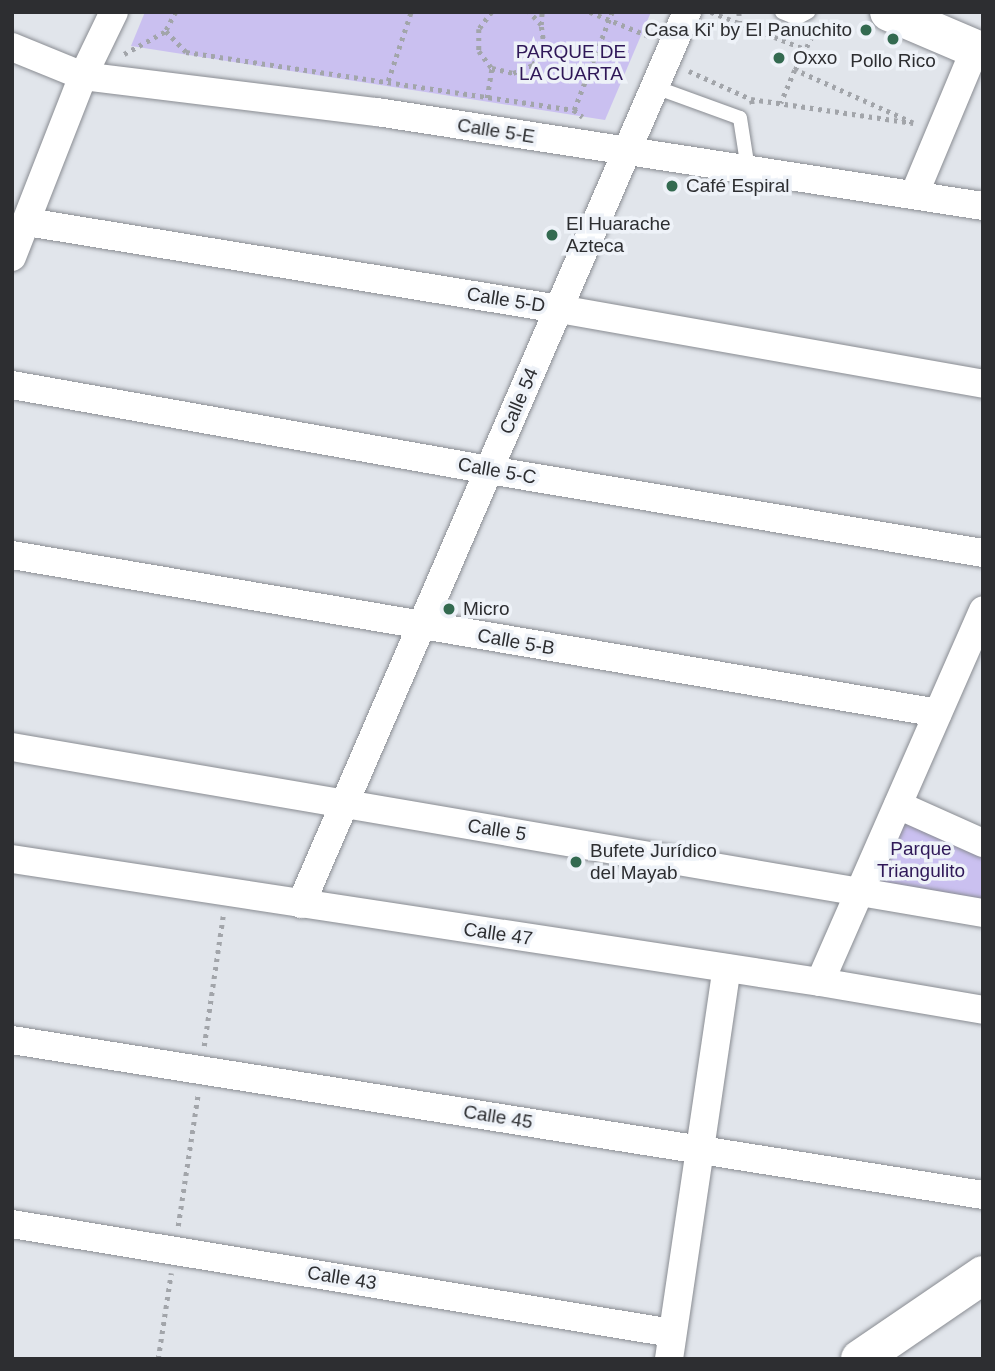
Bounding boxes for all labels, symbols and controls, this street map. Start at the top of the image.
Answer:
place label: Casa Ki' by El Panuchito [645,19,852,41]
marker: Casa Ki' by El Panuchito [858,22,874,38]
marker: Pollo Rico [885,31,901,47]
park label: PARQUE DE LA CUARTA [516,41,626,85]
place label: Oxxo [793,47,837,69]
marker: Oxxo [771,50,787,66]
place label: Pollo Rico [850,50,936,72]
street label: Calle 5-E [456,114,536,148]
place label: Café Espiral [686,175,789,197]
marker: Café Espiral [664,178,680,194]
place label: El Huarache Azteca [566,213,671,257]
marker: El Huarache Azteca [544,227,560,243]
street label: Calle 5-D [465,283,547,317]
street label: Calle 54 [495,364,543,438]
street label: Calle 5-C [456,453,538,489]
place label: Micro [463,598,509,620]
marker: Micro [441,601,457,617]
street label: Calle 5-B [476,624,556,660]
street label: Calle 5 [466,814,528,846]
park label: Parque Triangulito [877,838,965,882]
place label: Bufete Jurídico del Mayab [590,840,717,884]
marker: Bufete Jurídico del Mayab [568,854,584,870]
street label: Calle 47 [462,918,534,950]
street label: Calle 45 [462,1100,534,1134]
street label: Calle 43 [306,1261,378,1295]

